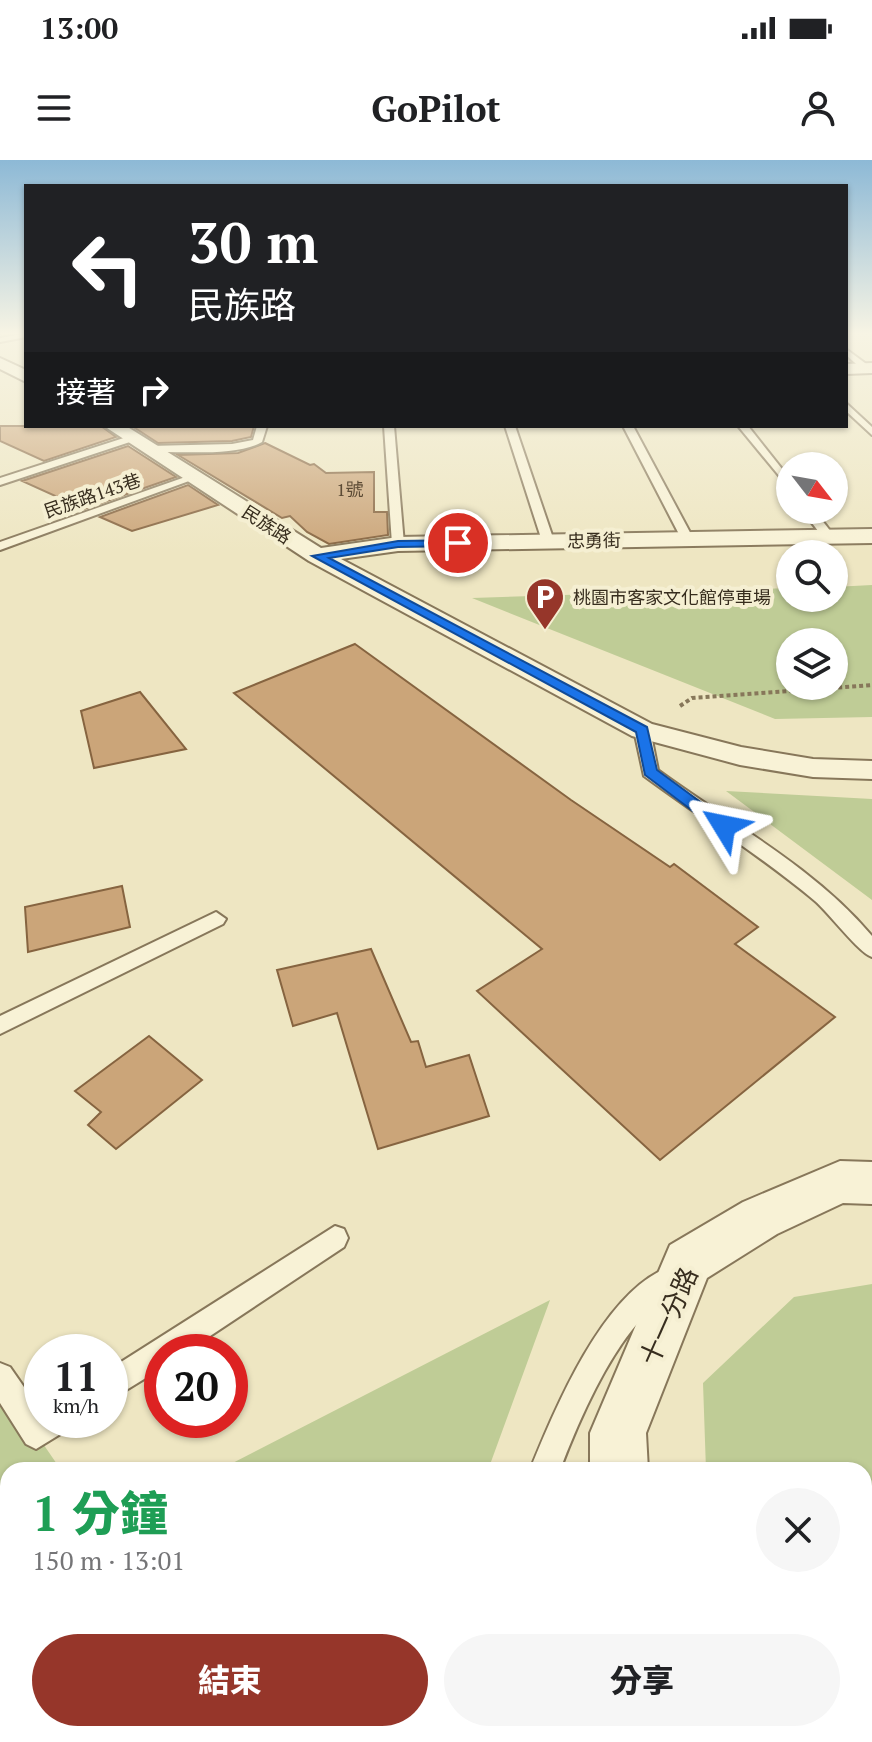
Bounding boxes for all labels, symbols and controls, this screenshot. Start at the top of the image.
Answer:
text: 13:00 [40,8,118,48]
text: GoPilot [371,85,501,132]
icon: menu [32,86,76,130]
icon: person [796,86,840,130]
text: 30 m [188,205,318,279]
icon: left [56,216,160,320]
text: 民族路 [188,281,296,328]
icon: right [132,368,176,412]
text: 接著 [56,372,116,412]
north arrow [776,452,848,524]
map controls [776,452,848,700]
street label: 民族路143巷 [40,467,144,523]
house number: 1號 [336,477,364,501]
street label: 民族路 [238,499,296,549]
pin [424,509,492,577]
icon: arrive [436,521,480,565]
street label: 忠勇街 [567,528,621,552]
button: search [776,540,848,612]
parking icon: 桃園市客家文化館停車場 [524,576,566,631]
place label: 桃園市客家文化館停車場 [573,585,771,609]
button: layers [776,628,848,700]
position arrow [682,784,766,868]
street label: 十一分路 [631,1262,705,1370]
speed limit sign: 20 [144,1334,248,1438]
text: 11 [53,1349,99,1402]
text: km/h [53,1392,99,1419]
text: 1 分鐘 [32,1481,168,1545]
button: close [756,1488,840,1572]
text: 150 m · 13:01 [32,1543,185,1577]
button: 結束 [32,1634,428,1726]
button: 分享 [444,1634,840,1726]

